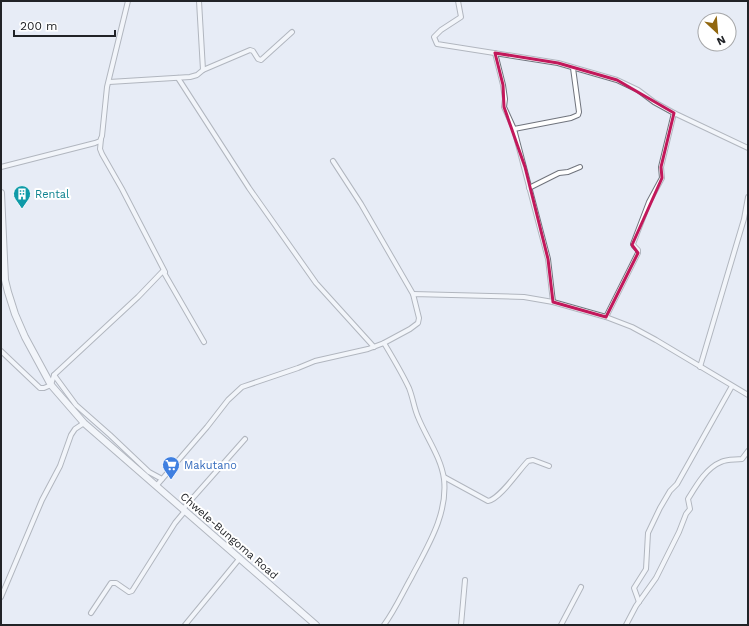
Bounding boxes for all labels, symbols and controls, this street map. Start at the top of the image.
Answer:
scale bar [14,12,115,38]
north arrow [697,12,737,52]
text: 200 m [20,19,57,33]
text: N [715,33,728,48]
building icon: Rental [12,184,32,209]
place label: Rental [35,188,70,201]
supermarket icon: Makutano [161,455,181,480]
place label: Makutano [184,459,237,472]
street label: Chwele-Bungoma Road [177,490,281,582]

